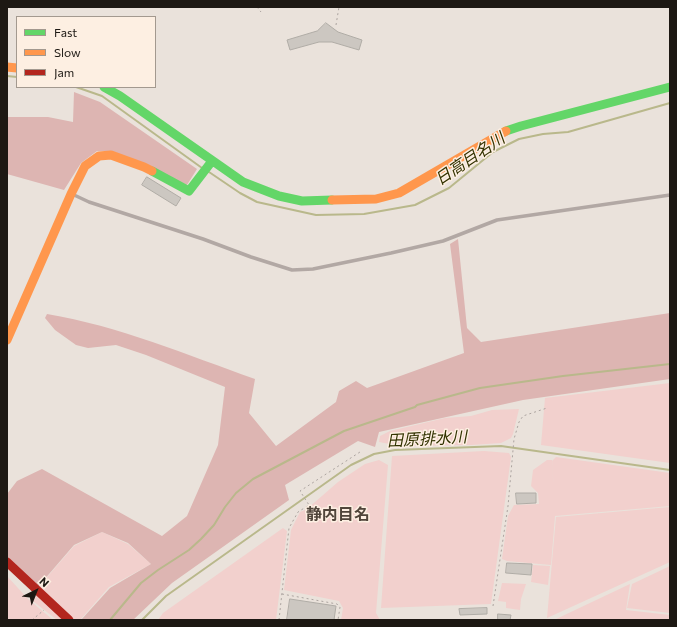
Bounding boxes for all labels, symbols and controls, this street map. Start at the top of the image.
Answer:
legend [16,16,156,88]
text: Fast [54,25,77,39]
text: Slow [54,45,81,59]
text: Jam [54,65,74,79]
water label: 日高目名川 [431,129,509,189]
water label: 田原排水川 [387,427,467,451]
district label: 静内目名 [306,505,370,525]
north arrow [16,571,56,611]
text: N [37,574,52,589]

